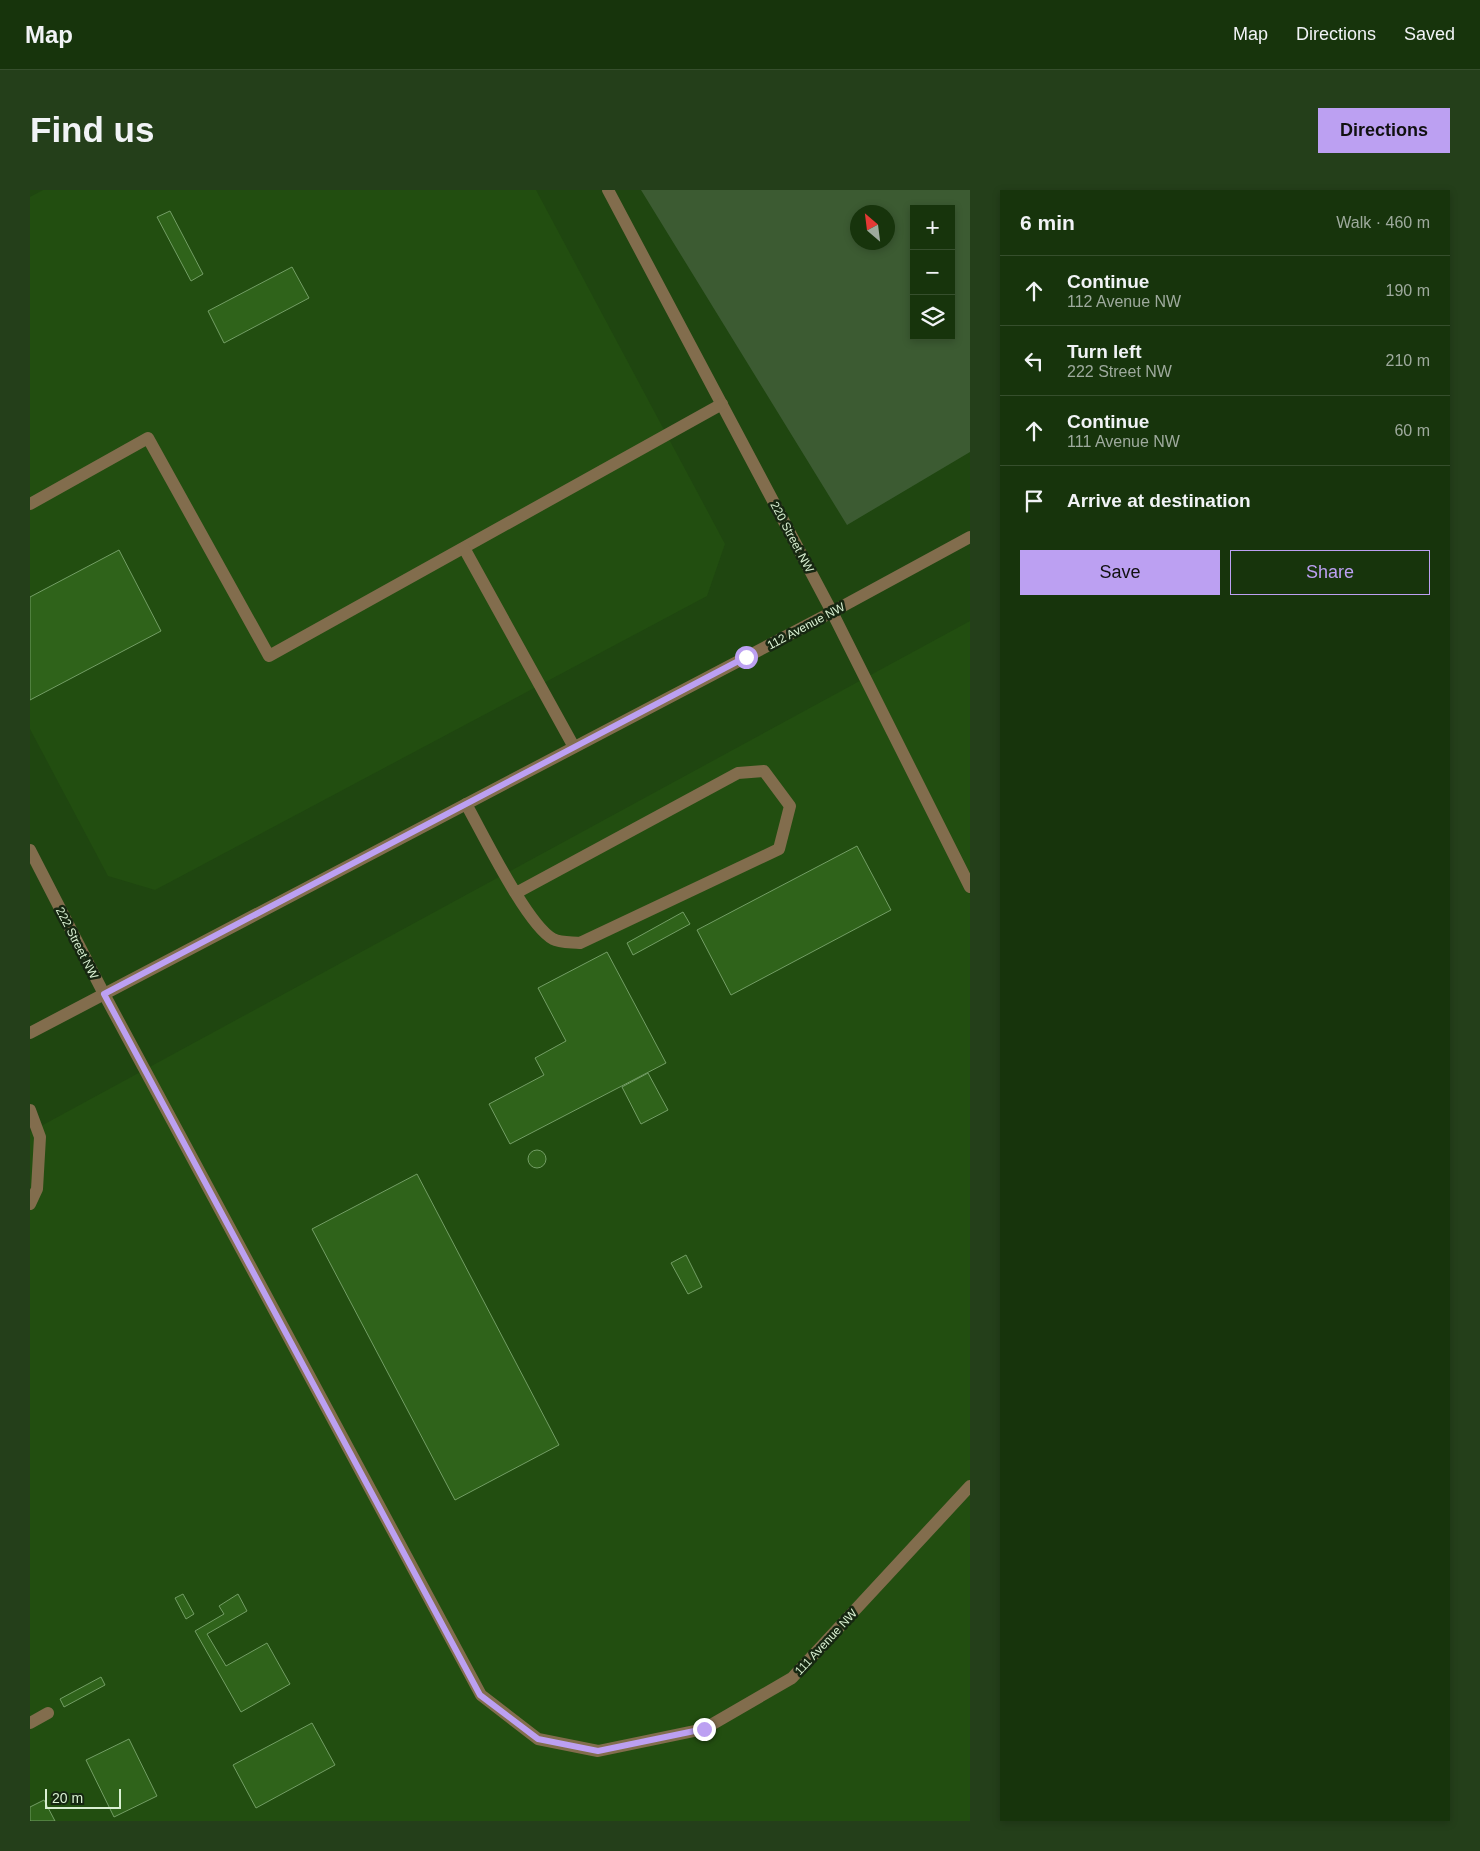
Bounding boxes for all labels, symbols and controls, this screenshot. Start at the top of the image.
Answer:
text: Map [25,21,73,48]
text: Map [1233,24,1268,44]
text: Directions [1296,24,1376,44]
text: Saved [1404,24,1455,44]
button: Directions [1318,108,1450,153]
text: Find us [30,110,154,149]
north arrow [850,205,895,250]
map controls [910,205,955,340]
button: + [910,205,955,250]
text: 6 min [1020,211,1075,234]
text: Walk · 460 m [1336,214,1430,231]
button: − [910,250,955,295]
text: Continue [1067,271,1149,292]
icon: ahead [1020,277,1048,305]
text: 190 m [1386,282,1430,299]
text: 112 Avenue NW [1067,293,1181,310]
button: layers [910,295,955,340]
text: Turn left [1067,341,1142,362]
icon: left [1020,347,1048,375]
text: 210 m [1386,352,1430,369]
text: 222 Street NW [1067,363,1172,380]
text: Continue [1067,411,1149,432]
icon: ahead [1020,417,1048,445]
text: 60 m [1394,422,1430,439]
text: 111 Avenue NW [1067,433,1180,450]
icon: arrive [1020,487,1048,515]
text: Arrive at destination [1067,490,1251,511]
street label: 220 Street NW [767,499,817,576]
button: Save [1020,550,1220,595]
button: Share [1230,550,1430,595]
street label: 112 Avenue NW [765,599,848,652]
route start [735,646,758,669]
street label: 222 Street NW [53,905,101,982]
street label: 111 Avenue NW [792,1606,860,1678]
route end [693,1718,716,1741]
scale bar [45,1786,121,1809]
text: 20 m [52,1790,83,1806]

